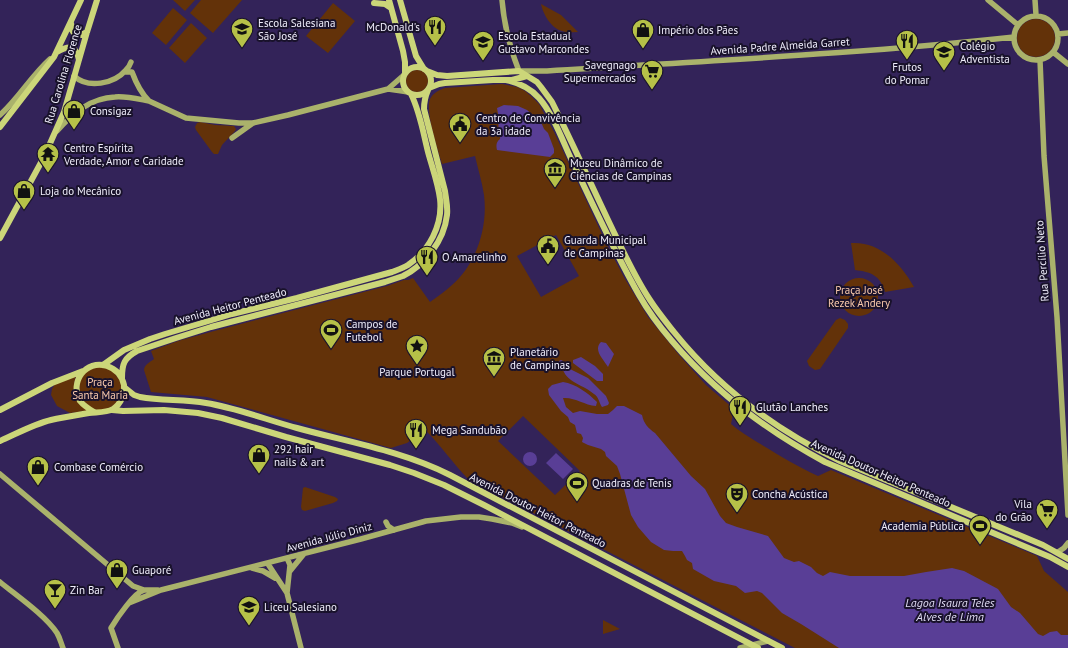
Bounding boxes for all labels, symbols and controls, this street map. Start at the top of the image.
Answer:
restaurant icon: McDonald's [422,14,448,47]
school or university icon: Escola Salesiana São José [229,16,255,49]
place label: Escola Salesiana São José [258,16,335,43]
shop icon: Império dos Pães [630,17,656,50]
place label: McDonald's [366,20,420,34]
street label: Rua Carolina Florence [41,22,85,125]
place label: Império dos Pães [658,23,738,37]
restaurant icon: Frutos do Pomar [894,28,920,61]
school or university icon: Escola Estadual Gustavo Marcondes [470,29,496,62]
place label: Escola Estadual Gustavo Marcondes [498,29,590,56]
street label: Avenida Padre Almeida Garret [710,34,850,58]
school or university icon: Colégio Adventista [931,39,957,72]
place label: Colégio Adventista [960,39,1010,66]
place label: Savegnago Supermercados [564,58,636,85]
supermarket icon: Savegnago Supermercados [639,58,665,91]
place label: Frutos do Pomar [885,60,930,87]
shop icon: Consigaz [61,98,87,131]
place label: Consigaz [90,104,132,118]
public building icon: Centro de Convivência da 3a idade [447,111,473,144]
place label: Centro de Convivência da 3a idade [476,111,580,138]
temple icon: Centro Espírita Verdade, Amor e Caridade [35,141,61,174]
place label: Centro Espírita Verdade, Amor e Caridade [63,141,184,168]
museum icon: Museu Dinâmico de Ciências de Campinas [542,156,568,189]
place label: Museu Dinâmico de Ciências de Campinas [570,156,672,183]
shop icon: Loja do Mecânico [11,178,37,211]
place label: Loja do Mecânico [40,184,121,198]
street label: Rua Percílio Neto [1032,220,1052,302]
public building icon: Guarda Municipal de Campinas [535,233,561,266]
place label: Guarda Municipal de Campinas [564,233,647,260]
restaurant icon: O Amarelinho [414,244,440,277]
place label: O Amarelinho [442,250,506,264]
park label: Praça José Rezek Andery [828,283,891,310]
street label: Avenida Heitor Penteado [172,284,288,328]
sports icon: Campos de Futebol [318,317,344,350]
place label: Campos de Futebol [346,317,398,344]
place icon: Parque Portugal [404,333,430,366]
museum icon: Planetário de Campinas [481,345,507,378]
place label: Planetário de Campinas [510,345,570,372]
place label: Parque Portugal [379,365,455,379]
park label: Praça Santa Maria [72,375,128,402]
restaurant icon: Glutão Lanches [727,394,753,427]
place label: Glutão Lanches [756,400,828,414]
restaurant icon: Mega Sandubão [403,417,429,450]
place label: Mega Sandubão [432,423,507,437]
street label: Avenida Doutor Heitor Penteado [809,436,953,510]
shop icon: 292 hair nails & art [246,442,272,475]
place label: 292 hair nails & art [274,442,325,469]
shop icon: Combase Comércio [25,454,51,487]
place label: Combase Comércio [54,460,143,474]
street label: Avenida Doutor Heitor Penteado [467,469,609,551]
sports icon: Quadras de Tenis [564,470,590,503]
place label: Quadras de Tenis [592,476,672,490]
theatre icon: Concha Acústica [724,481,750,514]
place label: Concha Acústica [752,487,828,501]
place label: Vila do Grão [995,497,1032,524]
supermarket icon: Vila do Grão [1034,497,1060,530]
sports icon: Academia Pública [967,513,993,546]
street label: Avenida Júlio Diniz [285,519,374,555]
place label: Academia Pública [881,519,964,533]
shop icon: Guaporé [104,557,130,590]
place label: Guaporé [132,563,172,577]
bar icon: Zin Bar [42,577,68,610]
place label: Zin Bar [70,583,104,597]
school or university icon: Liceu Salesiano [236,594,262,627]
water label: Lagoa Isaura Teles Alves de Lima [905,595,995,624]
place label: Liceu Salesiano [264,600,337,614]

